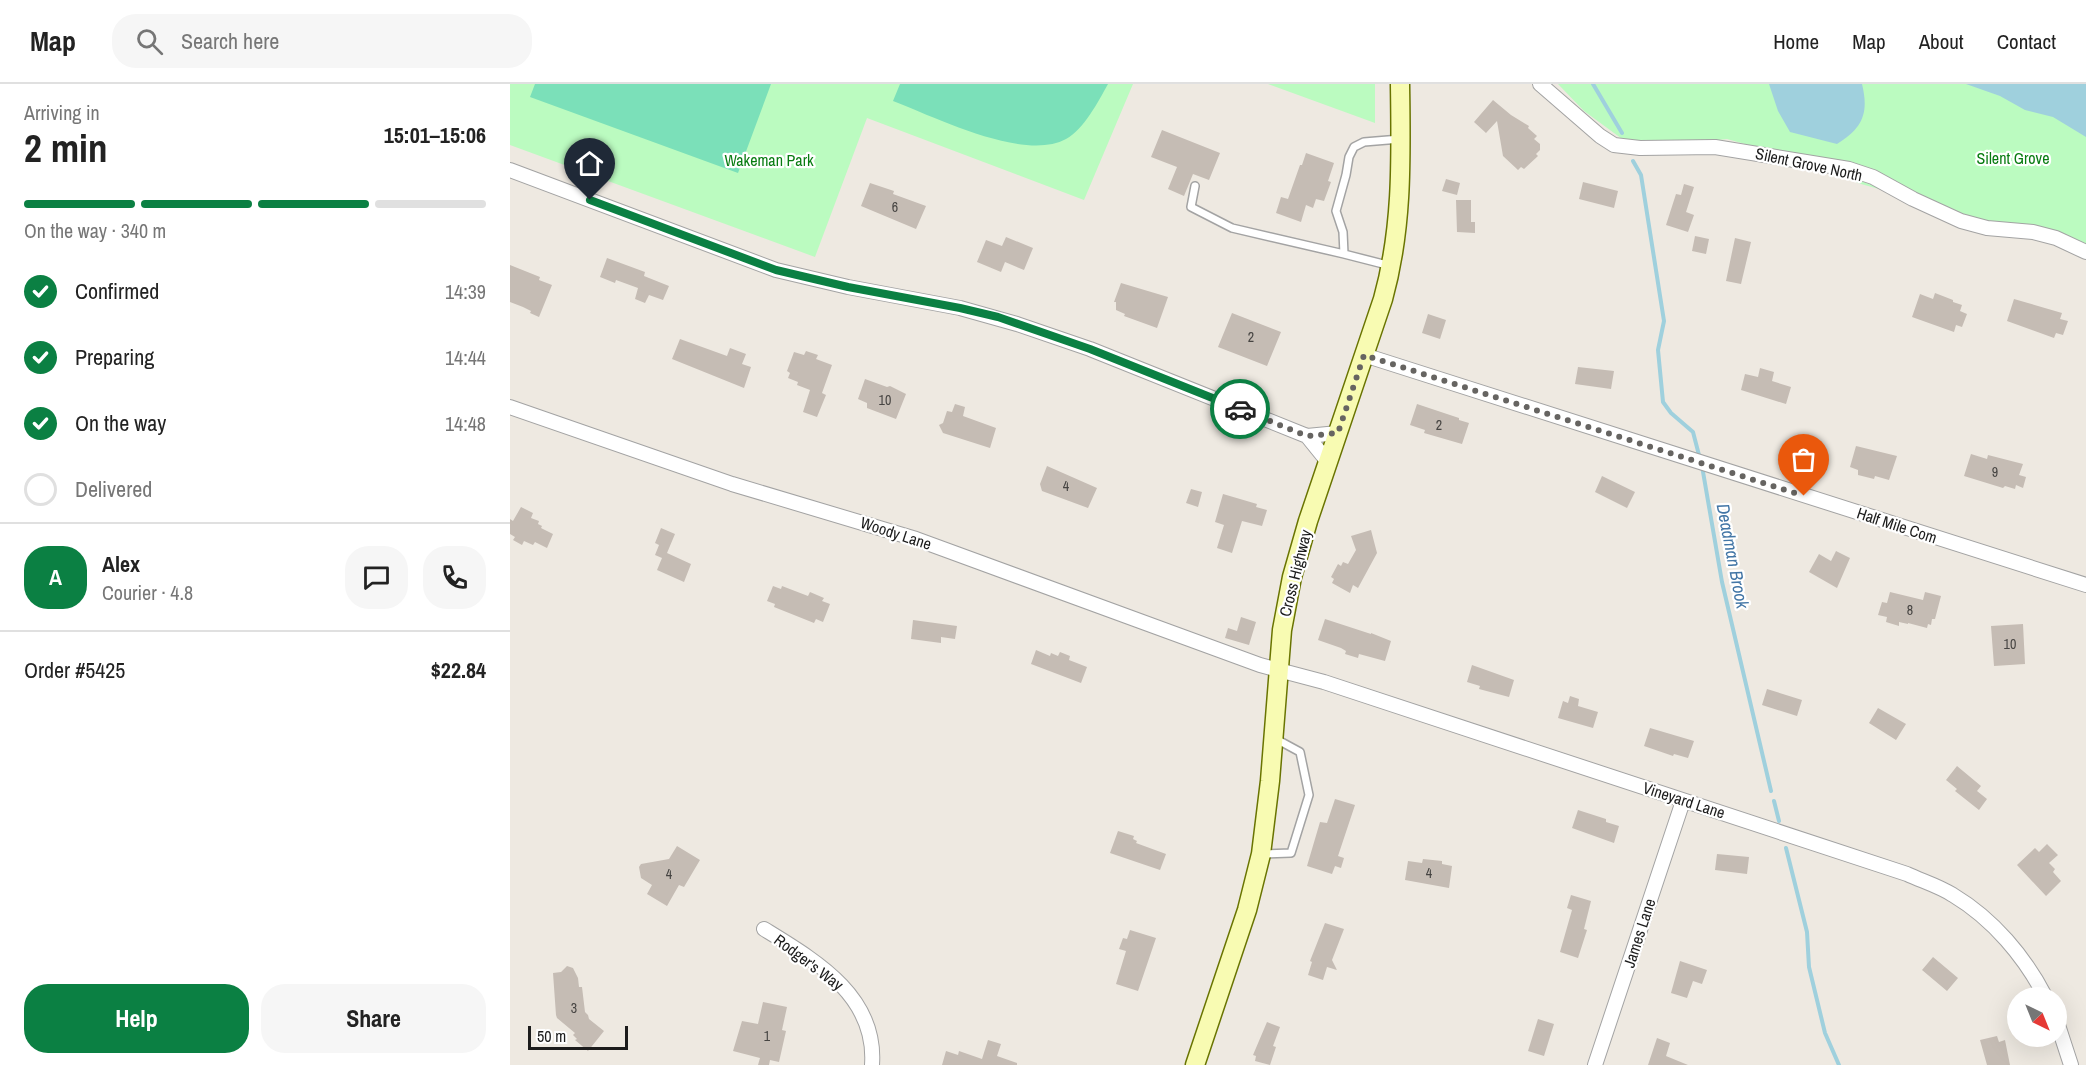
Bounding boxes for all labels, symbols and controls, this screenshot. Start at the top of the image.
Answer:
search box [112,14,532,68]
text: Map [30,22,76,60]
icon: search [133,25,166,58]
text: Search here [181,26,279,56]
text: Home [1773,27,1819,56]
text: Map [1852,27,1886,56]
text: About [1919,27,1964,56]
text: Contact [1997,27,2056,56]
text: Arriving in [24,99,100,126]
text: 15:01–15:06 [384,120,486,150]
text: 2 min [24,122,108,174]
pin [564,138,615,200]
street label: Silent Grove North [1754,142,1864,186]
icon: home [573,147,606,180]
park label: Silent Grove [1977,147,2049,169]
park label: Wakeman Park [724,149,814,171]
house number: 6 [892,198,898,216]
text: On the way · 340 m [24,217,166,244]
icon: check [24,275,57,308]
text: Confirmed [75,276,159,306]
text: 14:39 [445,278,486,305]
house number: 2 [1248,328,1254,346]
icon: check [24,341,57,374]
text: Preparing [75,342,154,372]
text: 14:44 [445,344,486,371]
courier [1210,379,1270,439]
house number: 10 [879,391,891,409]
icon: car [1224,393,1257,426]
icon: check [24,407,57,440]
text: On the way [75,408,166,438]
text: 14:48 [445,410,486,437]
house number: 2 [1436,416,1442,434]
pin [1778,434,1829,496]
icon: bag [1787,443,1820,476]
house number: 9 [1992,463,1998,481]
text: Delivered [75,474,152,504]
house number: 4 [1063,477,1070,495]
water label: Deadman Brook [1711,501,1756,611]
street label: Half Mile Com [1854,502,1940,548]
street label: Woody Lane [858,511,934,555]
street label: Cross Highway [1274,527,1317,619]
button: chat [345,546,408,609]
button: phone [423,546,486,609]
text: Alex [102,549,140,579]
text: A [49,562,62,592]
text: Courier · 4.8 [102,579,193,606]
house number: 8 [1907,601,1913,619]
house number: 10 [2004,635,2016,653]
text: Order #5425 [24,655,125,685]
text: $22.84 [431,655,486,685]
street label: Vineyard Lane [1640,776,1728,824]
house number: 4 [1426,864,1433,882]
house number: 4 [666,865,673,883]
street label: James Lane [1617,896,1661,970]
street label: Rodger's Way [770,929,849,996]
button: Help [24,984,249,1053]
button: Share [261,984,486,1053]
north arrow [2007,987,2067,1047]
map controls [2007,987,2067,1047]
house number: 3 [571,999,577,1017]
scale bar [528,1023,628,1050]
text: 50 m [537,1025,566,1047]
house number: 1 [764,1027,771,1045]

